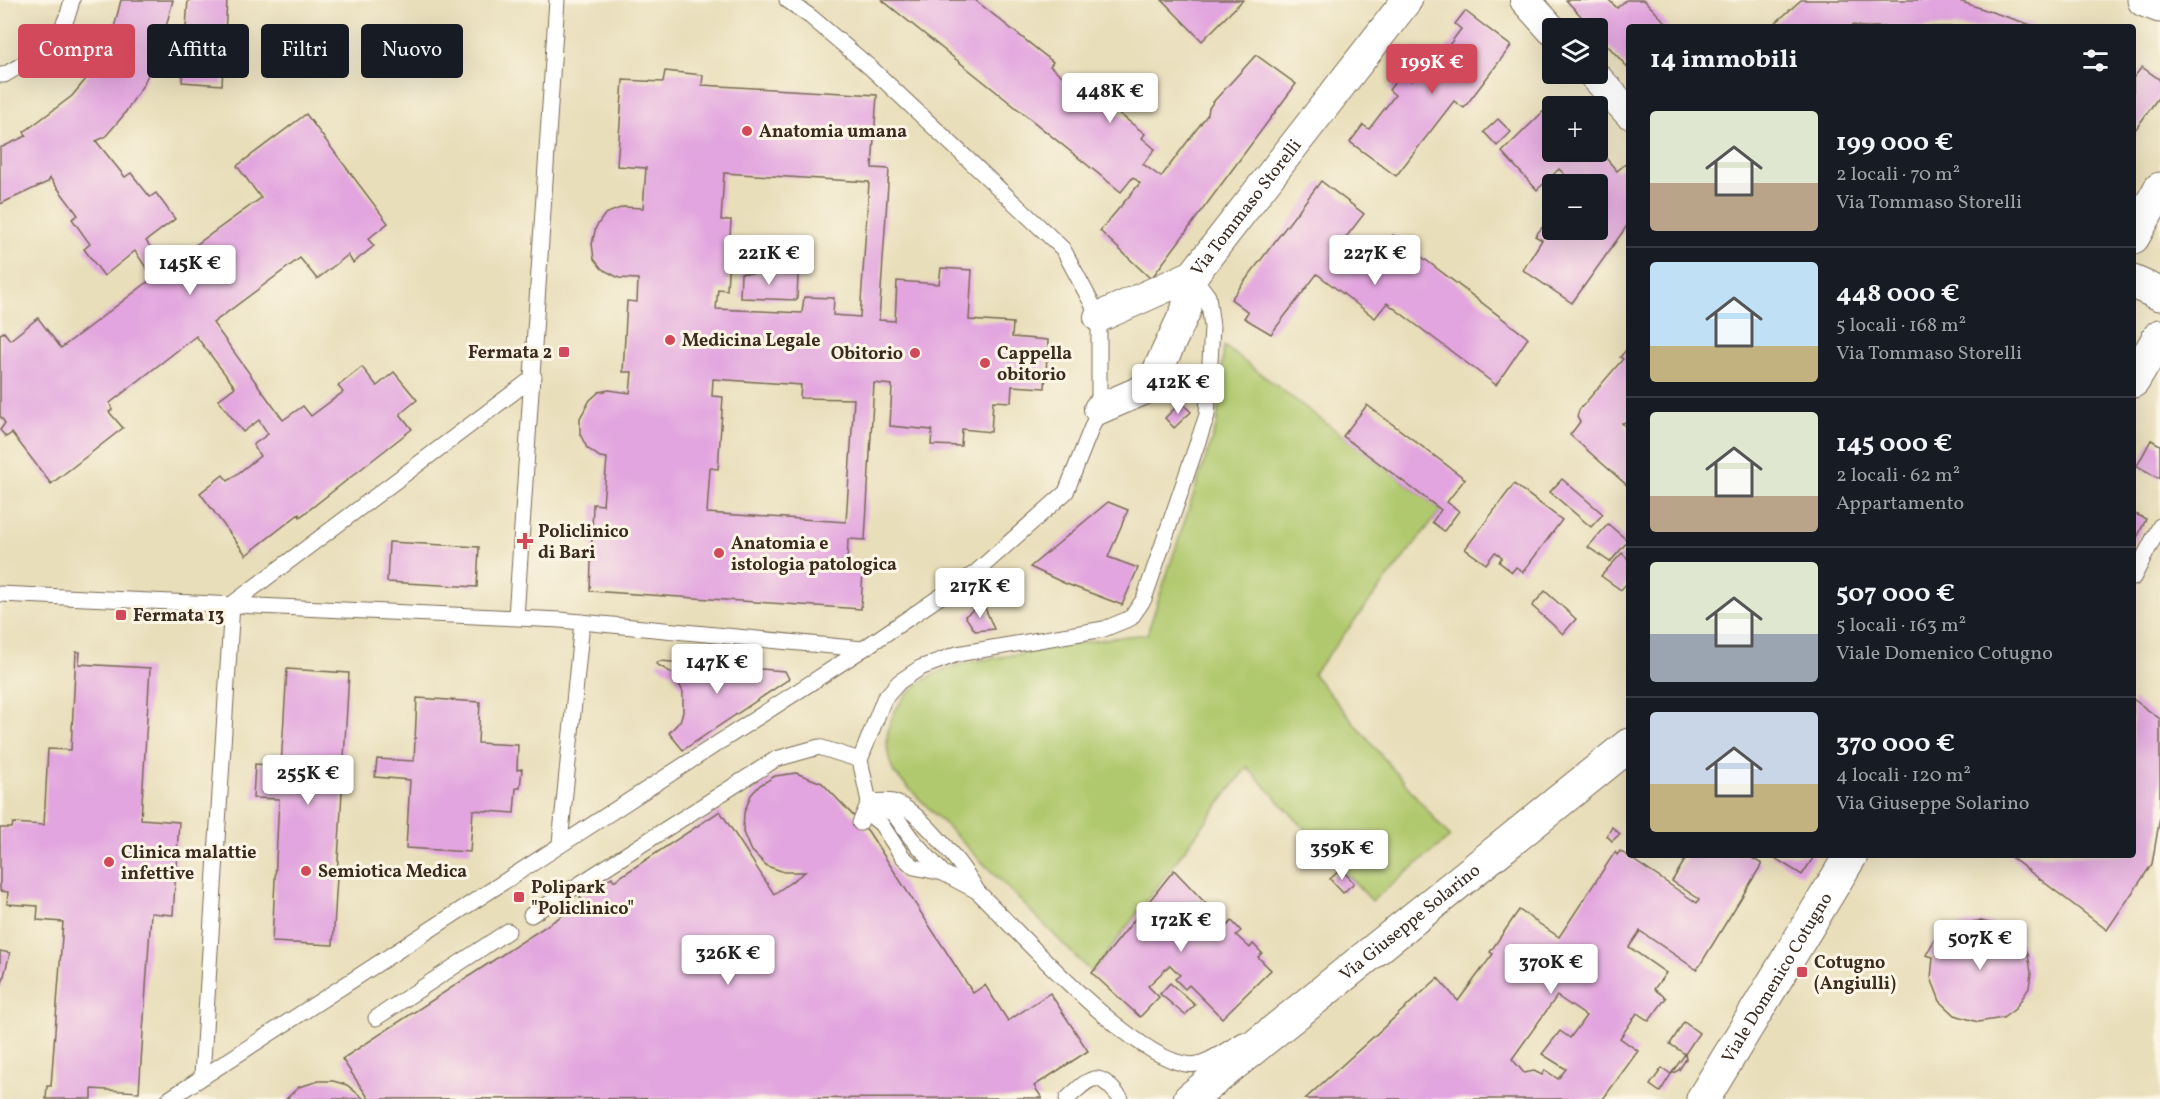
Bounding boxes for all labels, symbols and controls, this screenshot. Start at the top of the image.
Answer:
map controls [1542,18,1608,240]
button: layers [1542,18,1608,84]
chip: Compra [18,24,135,78]
chip: Affitta [147,24,249,78]
chip: Filtri [261,24,349,78]
chip: Nuovo [361,24,463,78]
text: 14 immobili [1650,42,1798,78]
pin: 199K € [1383,44,1481,95]
icon: filters [2079,44,2112,77]
text: 199K € [1400,49,1464,77]
pin: 448K € [1061,73,1159,124]
text: 448K € [1076,78,1144,106]
button: + [1542,96,1608,162]
place label: Anatomia umana [759,120,907,145]
marker: Anatomia umana [740,124,754,138]
text: 199 000 € [1836,125,1953,161]
street label: Via Tommaso Storelli [1186,134,1308,282]
icon: home [1698,135,1770,207]
text: 2 locali · 70 m² [1836,161,1960,189]
button: − [1542,174,1608,240]
text: Via Tommaso Storelli [1836,189,2022,217]
pin: 221K € [720,235,818,286]
pin: 227K € [1326,235,1424,286]
text: 221K € [738,240,800,268]
text: 227K € [1343,240,1407,268]
pin: 145K € [141,245,239,296]
text: 145K € [159,250,221,278]
text: 448 000 € [1836,276,1960,312]
icon: home [1698,286,1770,358]
text: 5 locali · 168 m² [1836,312,1966,340]
place label: Medicina Legale [682,329,820,354]
marker: Medicina Legale [663,333,677,347]
text: Via Tommaso Storelli [1836,340,2022,368]
place label: Fermata 2 [468,341,552,366]
place label: Obitorio [831,342,903,367]
place label: Cappella obitorio [997,342,1072,388]
marker: Fermata 2 [557,345,571,359]
marker: Obitorio [908,346,922,360]
marker: Cappella obitorio [978,356,992,370]
pin: 412K € [1129,364,1227,415]
text: 412K € [1146,369,1210,397]
text: 145 000 € [1836,426,1952,462]
icon: home [1698,436,1770,508]
text: 2 locali · 62 m² [1836,462,1960,490]
text: Appartamento [1836,490,1964,518]
place label: Policlinico di Bari [538,520,629,566]
marker: Policlinico di Bari [516,532,534,550]
place label: Anatomia e istologia patologica [731,532,897,578]
marker: Anatomia e istologia patologica [712,546,726,560]
pin: 217K € [931,568,1029,619]
text: 217K € [949,573,1011,601]
text: 507 000 € [1836,576,1955,612]
icon: home [1698,586,1770,658]
place label: Fermata 13 [133,604,224,629]
marker: Fermata 13 [114,608,128,622]
text: 5 locali · 163 m² [1836,612,1966,640]
text: Viale Domenico Cotugno [1836,640,2053,668]
pin: 147K € [668,644,766,695]
text: 147K € [686,649,748,677]
text: 370 000 € [1836,726,1955,762]
icon: home [1698,736,1770,808]
pin: 255K € [259,755,357,806]
text: 255K € [277,760,339,788]
text: 4 locali · 120 m² [1836,762,1971,790]
text: Via Giuseppe Solarino [1836,790,2029,818]
pin: 359K € [1293,830,1391,881]
text: 359K € [1310,835,1374,863]
place label: Clinica malattie infettive [121,841,256,887]
marker: Clinica malattie infettive [102,855,116,869]
street label: Via Giuseppe Solarino [1335,859,1486,988]
place label: Semiotica Medica [318,860,467,885]
marker: Semiotica Medica [299,864,313,878]
place label: Polipark "Policlinico" [531,876,634,922]
street label: Viale Domenico Cotugno [1717,888,1839,1068]
marker: Polipark "Policlinico" [512,890,526,904]
pin: 172K € [1132,902,1230,953]
text: 172K € [1150,907,1212,935]
pin: 507K € [1931,920,2029,971]
text: 507K € [1948,925,2012,953]
pin: 326K € [679,935,777,986]
text: 326K € [696,940,760,968]
pin: 370K € [1502,944,1600,995]
text: 370K € [1519,949,1583,977]
place label: Cotugno (Angiulli) [1814,951,1896,997]
marker: Cotugno (Angiulli) [1795,965,1809,979]

